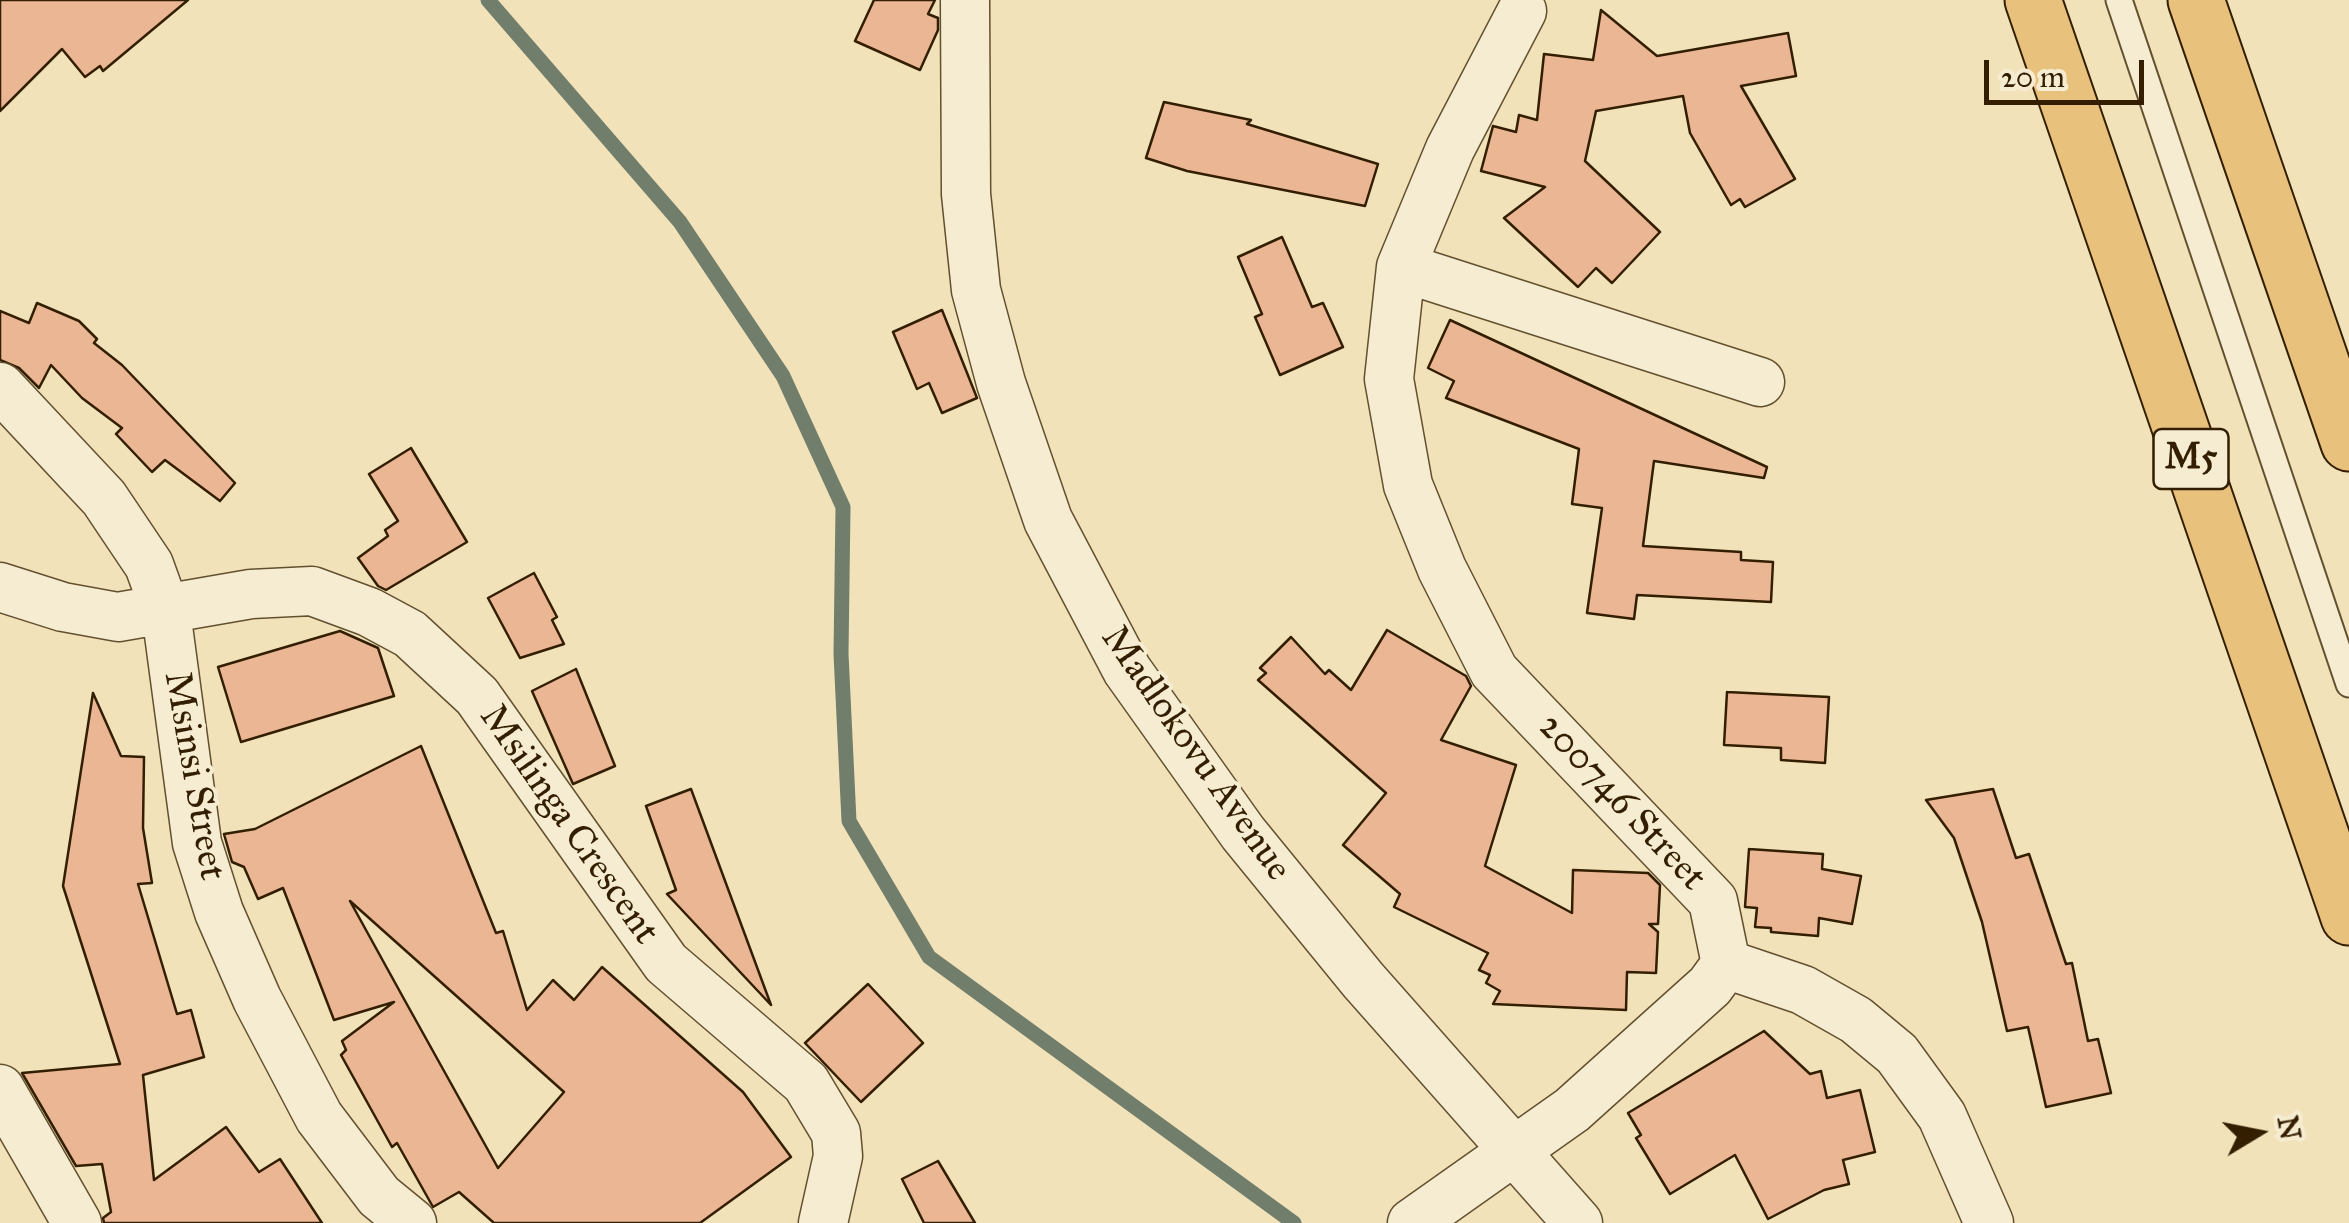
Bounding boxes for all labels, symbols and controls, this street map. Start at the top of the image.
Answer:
scale bar [1989,40,2149,102]
text: 20 m [2001,59,2065,95]
road number: M5 [2154,429,2228,489]
street label: Madlokovu Avenue [1090,618,1300,890]
street label: Msinsi Street [152,668,234,884]
street label: Msilinga Crescent [468,696,668,954]
street label: 200746 Street [1527,705,1715,901]
north arrow [2209,1083,2309,1183]
text: N [2270,1113,2308,1142]

